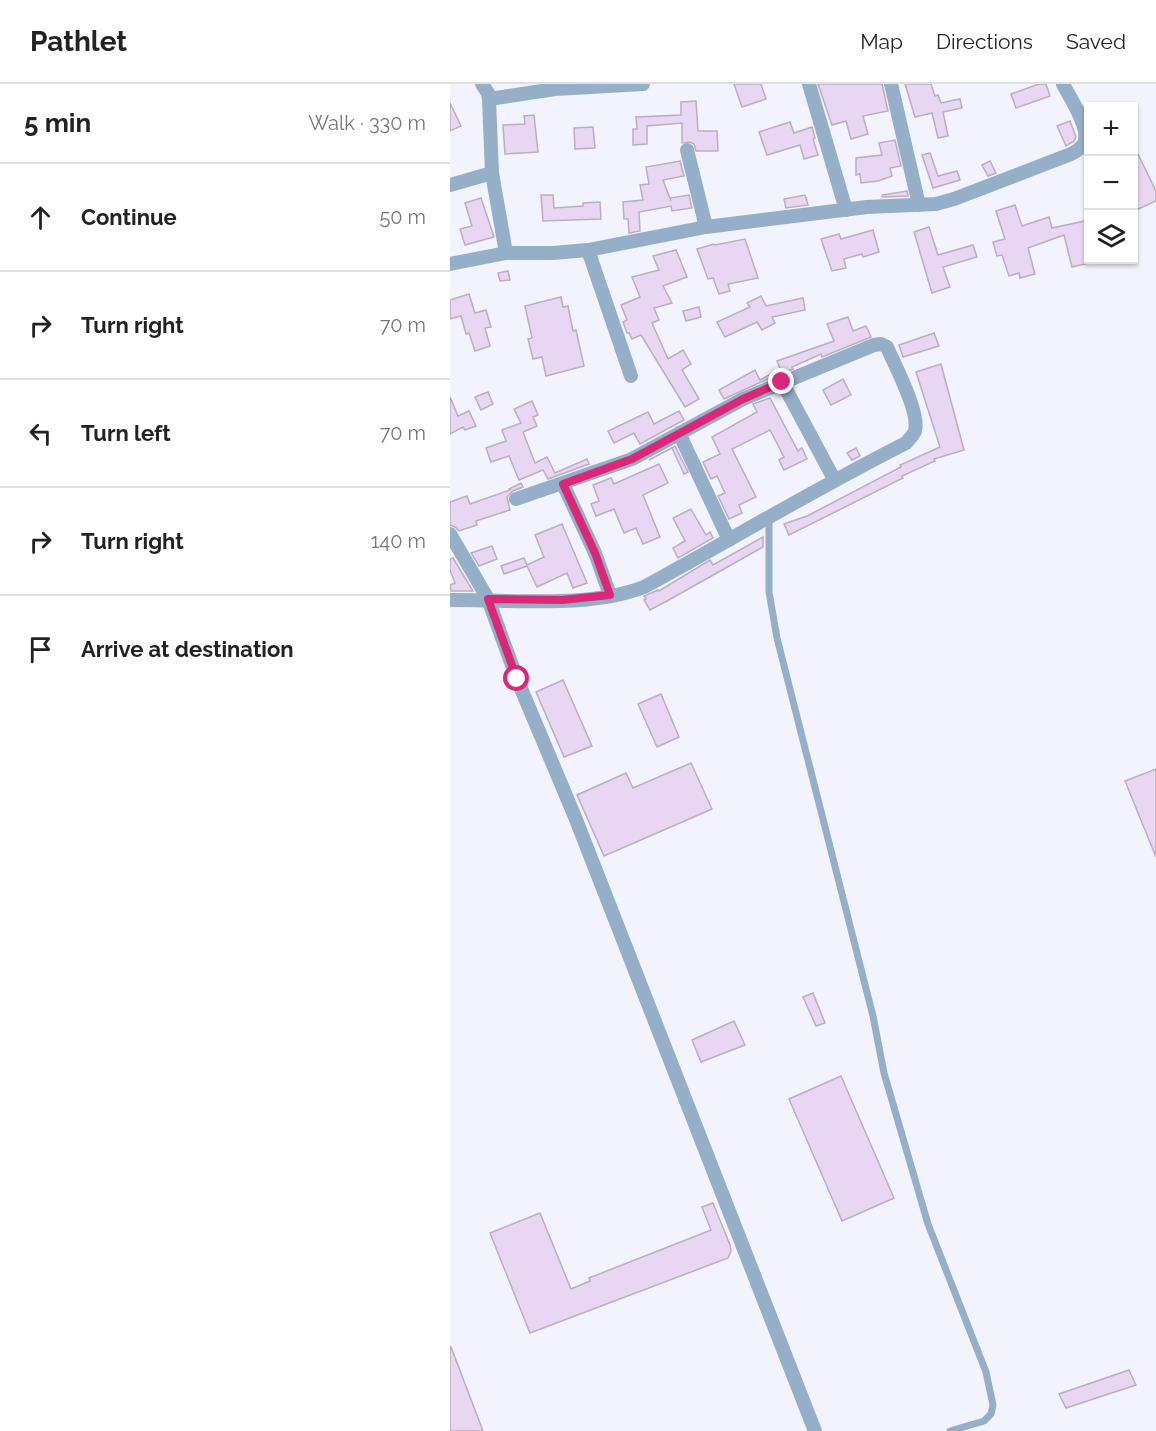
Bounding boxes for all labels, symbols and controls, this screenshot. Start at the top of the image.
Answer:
text: Pathlet [30,25,127,58]
text: Map [860,29,903,54]
text: Directions [936,29,1033,54]
text: Saved [1066,29,1126,54]
map controls [1084,102,1138,264]
button: + [1084,102,1138,156]
text: 5 min [24,108,91,138]
text: Walk · 330 m [308,111,426,135]
button: − [1084,156,1138,210]
icon: ahead [24,201,57,234]
text: Continue [81,204,177,230]
text: 50 m [379,205,426,229]
button: layers [1084,210,1138,264]
icon: right [24,309,57,342]
text: Turn right [81,312,184,338]
text: 70 m [380,313,426,337]
route end [768,368,794,394]
icon: left [24,417,57,450]
text: Turn left [81,420,171,446]
text: 70 m [380,421,426,445]
icon: right [24,525,57,558]
text: Turn right [81,528,184,554]
text: 140 m [371,529,426,553]
icon: arrive [24,633,57,666]
text: Arrive at destination [81,636,294,662]
route start [503,665,529,691]

